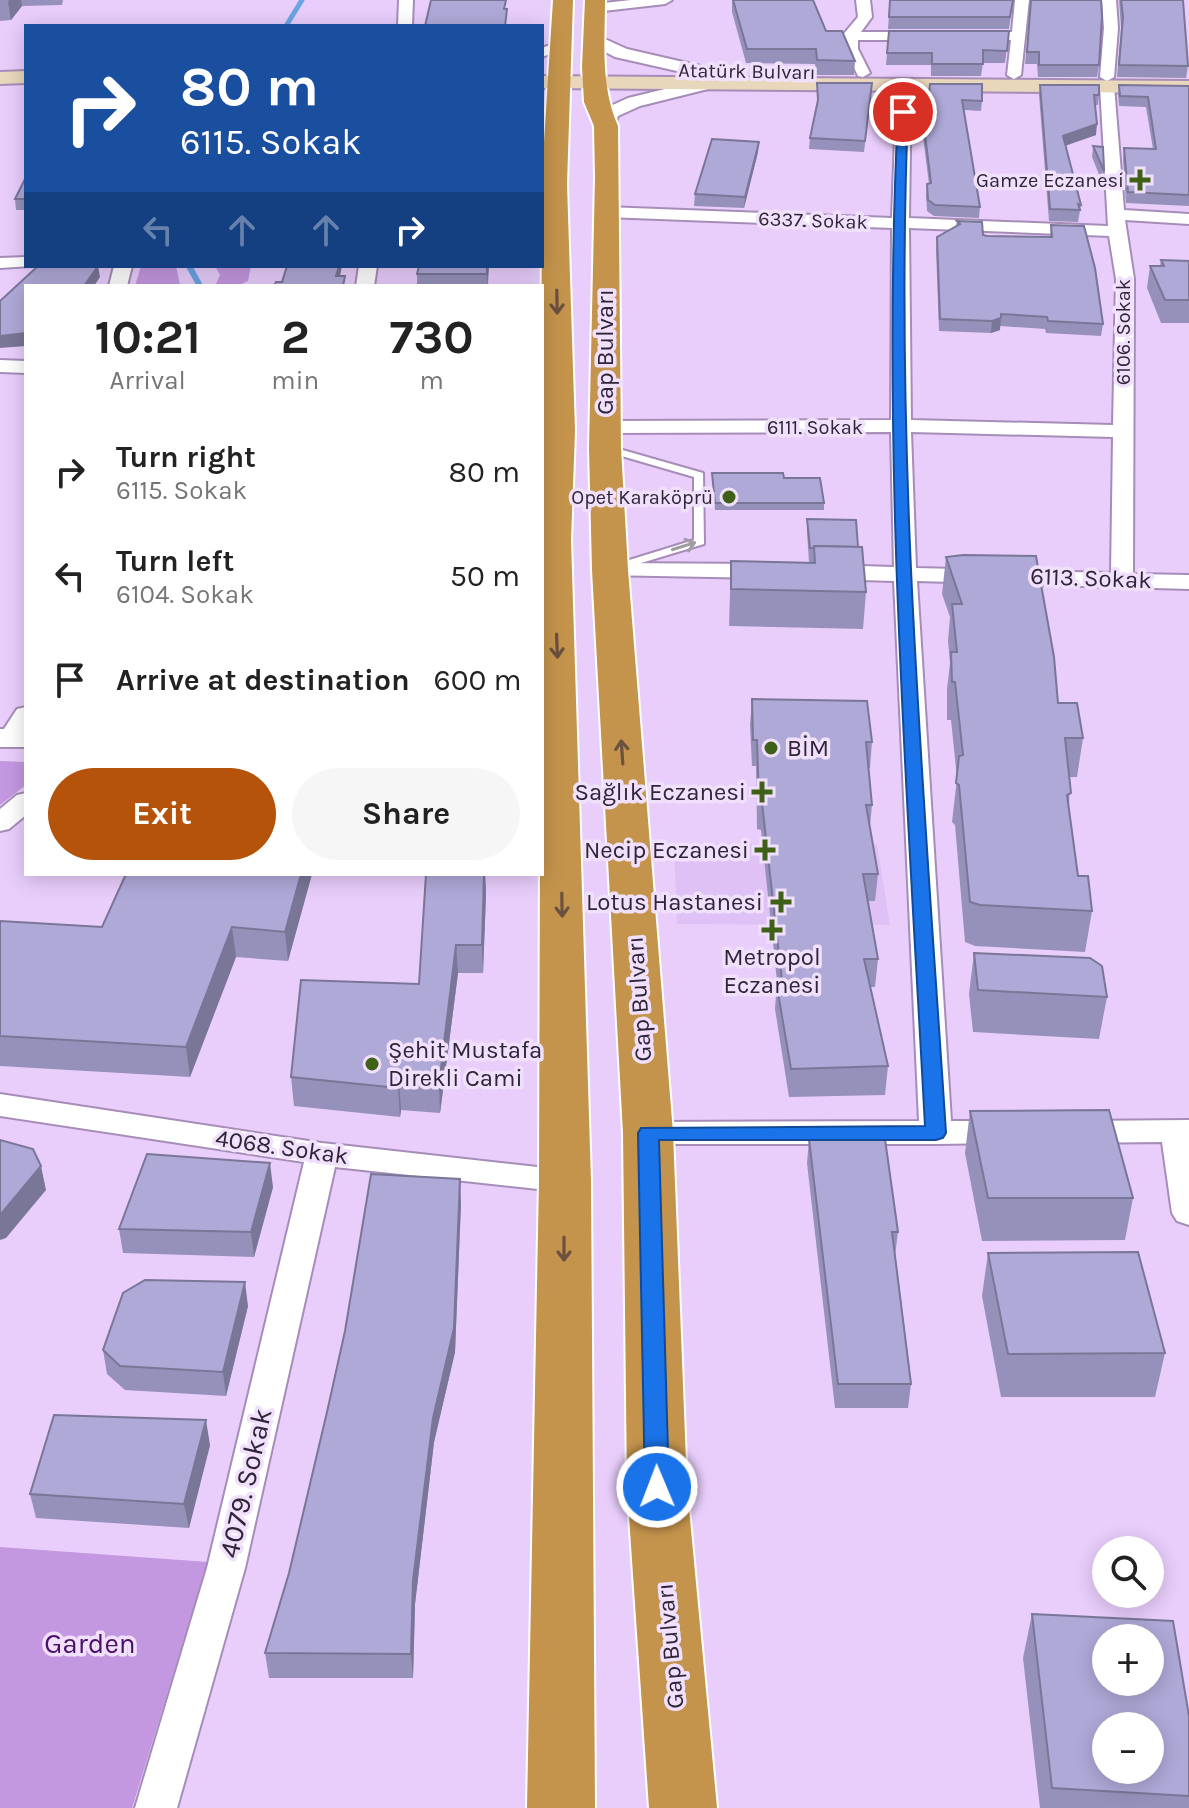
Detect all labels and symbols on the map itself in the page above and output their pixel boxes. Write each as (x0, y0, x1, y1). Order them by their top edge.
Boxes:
street label: Atatürk Bulvarı (678, 59, 816, 84)
pin (869, 78, 937, 146)
place label: Gamze Eczanesi (976, 169, 1124, 192)
marker: Gamze Eczanesi (1131, 171, 1149, 189)
street label: 6337. Sokak (758, 207, 868, 234)
street label: 6106. Sokak (1112, 279, 1135, 385)
one-way arrow (549, 288, 564, 315)
street label: Gap Bulvarı (591, 289, 619, 415)
street label: 6111. Sokak (767, 416, 863, 439)
place label: Opet Karaköprü (571, 486, 713, 509)
marker: Opet Karaköprü (720, 488, 738, 506)
one-way arrow (672, 538, 697, 553)
street label: 6113. Sokak (1030, 562, 1152, 594)
one-way arrow (549, 632, 565, 659)
place label: BİM (787, 734, 829, 762)
one-way arrow (614, 739, 629, 766)
marker: BİM (762, 739, 780, 757)
place label: Sağlık Eczanesi (575, 778, 746, 806)
marker: Sağlık Eczanesi (753, 783, 771, 801)
place label: Necip Eczanesi (584, 836, 749, 864)
marker: Necip Eczanesi (756, 841, 774, 859)
place label: Lotus Hastanesi (586, 888, 763, 916)
one-way arrow (554, 891, 570, 918)
marker: Lotus Hastanesi (770, 891, 792, 913)
marker: Metropol Eczanesi (763, 921, 781, 939)
street label: Gap Bulvarı (621, 935, 657, 1063)
place label: Metropol Eczanesi (723, 943, 821, 999)
place label: Şehit Mustafa Direkli Cami (388, 1036, 542, 1092)
marker: Şehit Mustafa Direkli Cami (363, 1055, 381, 1073)
street label: 4068. Sokak (214, 1124, 350, 1170)
one-way arrow (557, 1235, 572, 1262)
street label: 4079. Sokak (212, 1405, 279, 1561)
position arrow (615, 1445, 699, 1529)
street label: Gap Bulvarı (651, 1582, 689, 1710)
park label: Garden (44, 1627, 136, 1660)

